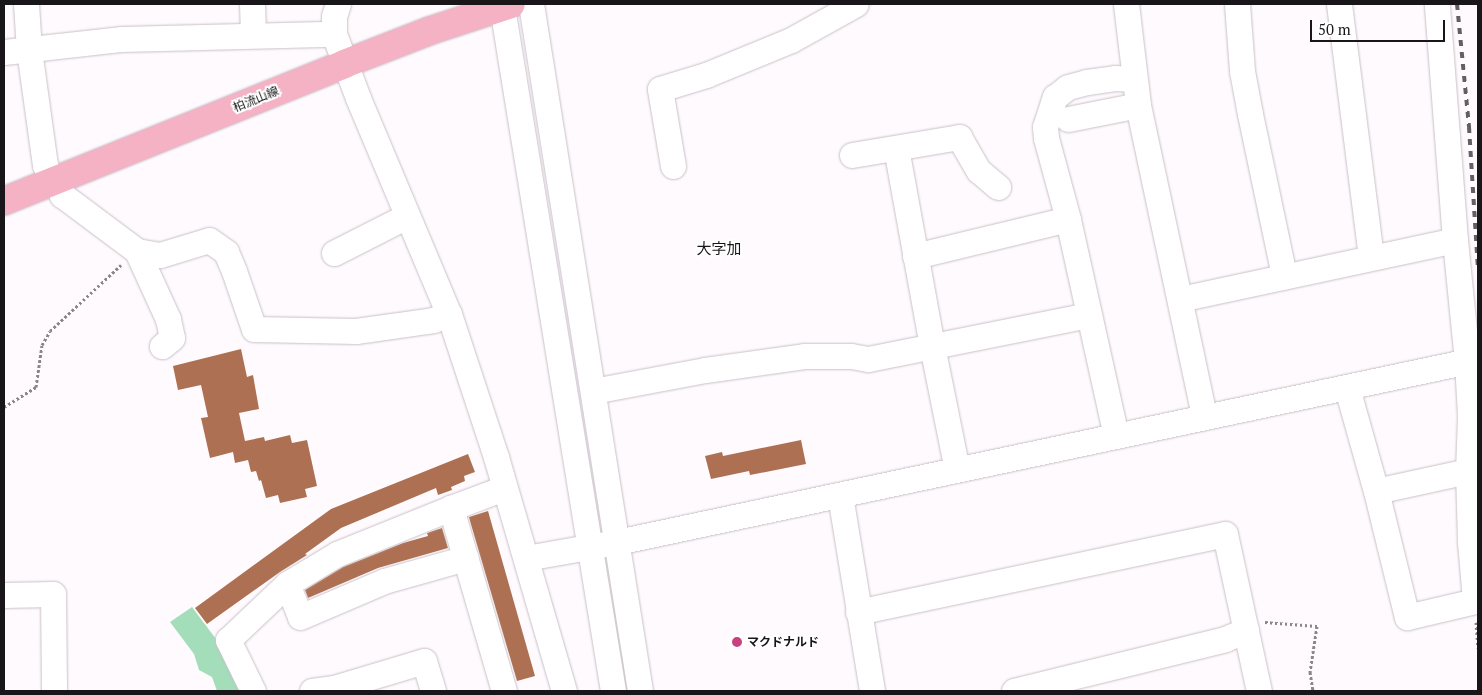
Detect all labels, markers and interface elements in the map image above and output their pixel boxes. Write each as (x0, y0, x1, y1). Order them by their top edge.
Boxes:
scale bar (1312, 10, 1447, 42)
text: 50 m (1318, 19, 1351, 39)
street label: 柏流山線 (231, 83, 281, 115)
district label: 大字加 (697, 240, 741, 258)
place label: マクドナルド (747, 635, 819, 649)
marker: マクドナルド (731, 636, 743, 648)

